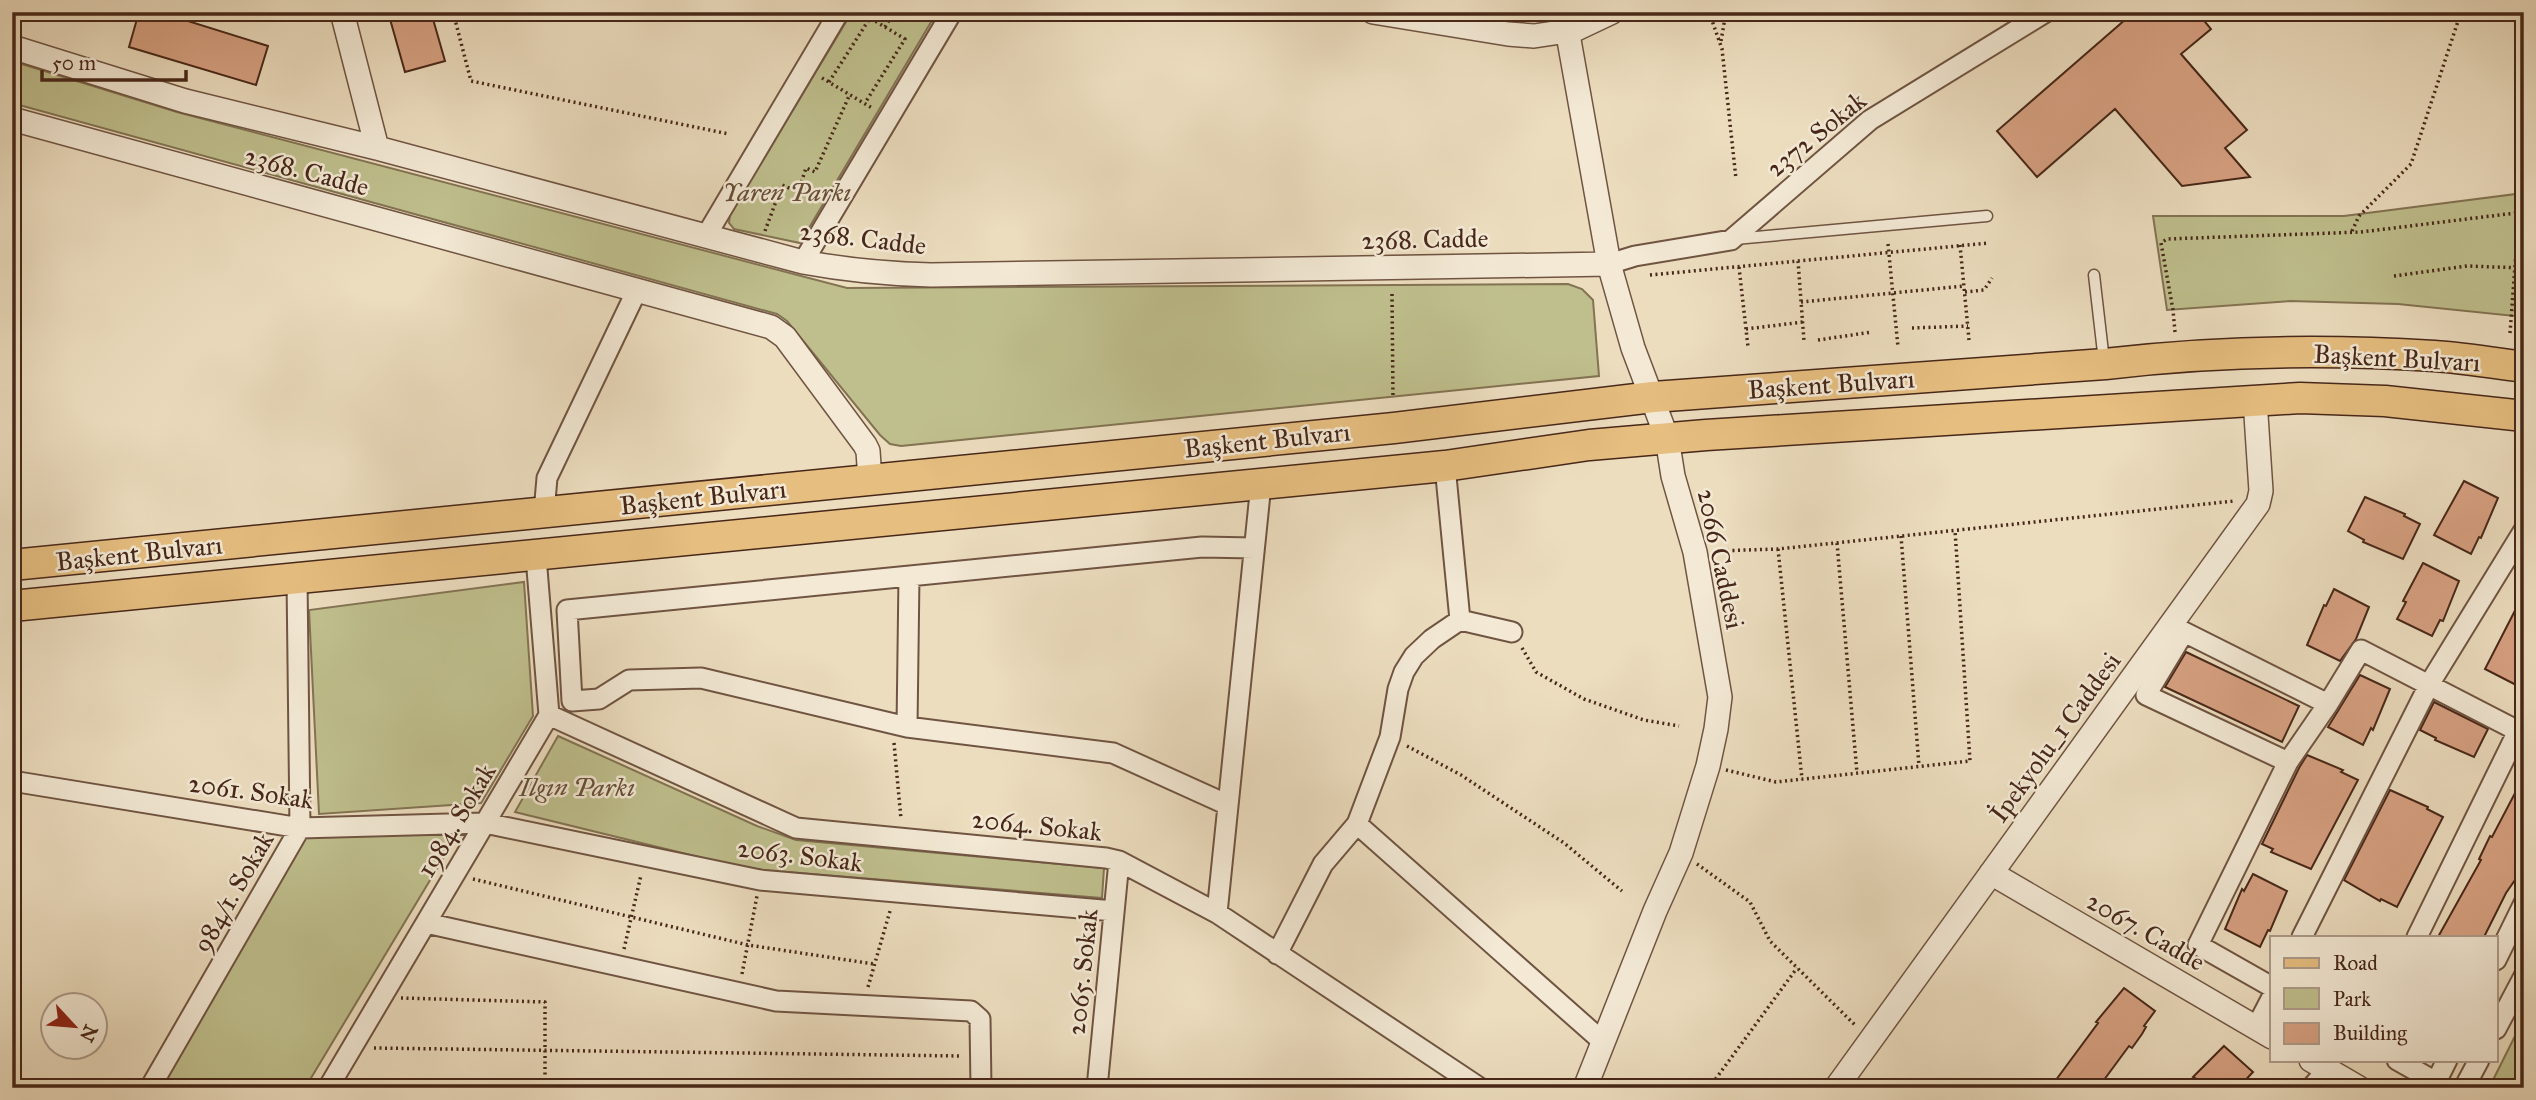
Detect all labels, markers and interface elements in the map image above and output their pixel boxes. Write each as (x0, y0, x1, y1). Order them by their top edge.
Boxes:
scale bar (42, 38, 186, 82)
text: 50 m (52, 50, 97, 76)
street label: 2372 Sokak (1760, 84, 1873, 184)
street label: 2368. Cadde (242, 139, 373, 203)
park label: Yaren Parkı (723, 176, 852, 208)
street label: 2368. Cadde (798, 214, 928, 262)
street label: 2368. Cadde (1361, 222, 1489, 256)
street label: Başkent Bulvarı (2313, 338, 2481, 378)
street label: Başkent Bulvarı (1747, 362, 1915, 406)
street label: Başkent Bulvarı (1182, 415, 1352, 465)
street label: Başkent Bulvarı (618, 472, 788, 522)
street label: 2066 Caddesi (1691, 486, 1751, 632)
street label: Başkent Bulvarı (54, 528, 224, 578)
street label: İpekyolu_1 Caddesi (1983, 646, 2127, 828)
street label: 1984. Sokak (410, 756, 503, 883)
street label: 2061. Sokak (187, 766, 316, 816)
park label: Ilgın Parkı (518, 771, 635, 803)
street label: 2064. Sokak (970, 802, 1105, 848)
street label: 984/1. Sokak (186, 825, 281, 958)
street label: 2063. Sokak (736, 831, 865, 879)
street label: 2067. Cadde (2081, 884, 2211, 978)
street label: 2065. Sokak (1059, 906, 1105, 1037)
legend (2270, 936, 2498, 1062)
text: Road (2333, 950, 2378, 976)
text: Park (2333, 986, 2371, 1012)
north arrow (38, 992, 108, 1062)
text: Building (2333, 1020, 2407, 1046)
text: N (75, 1021, 103, 1046)

